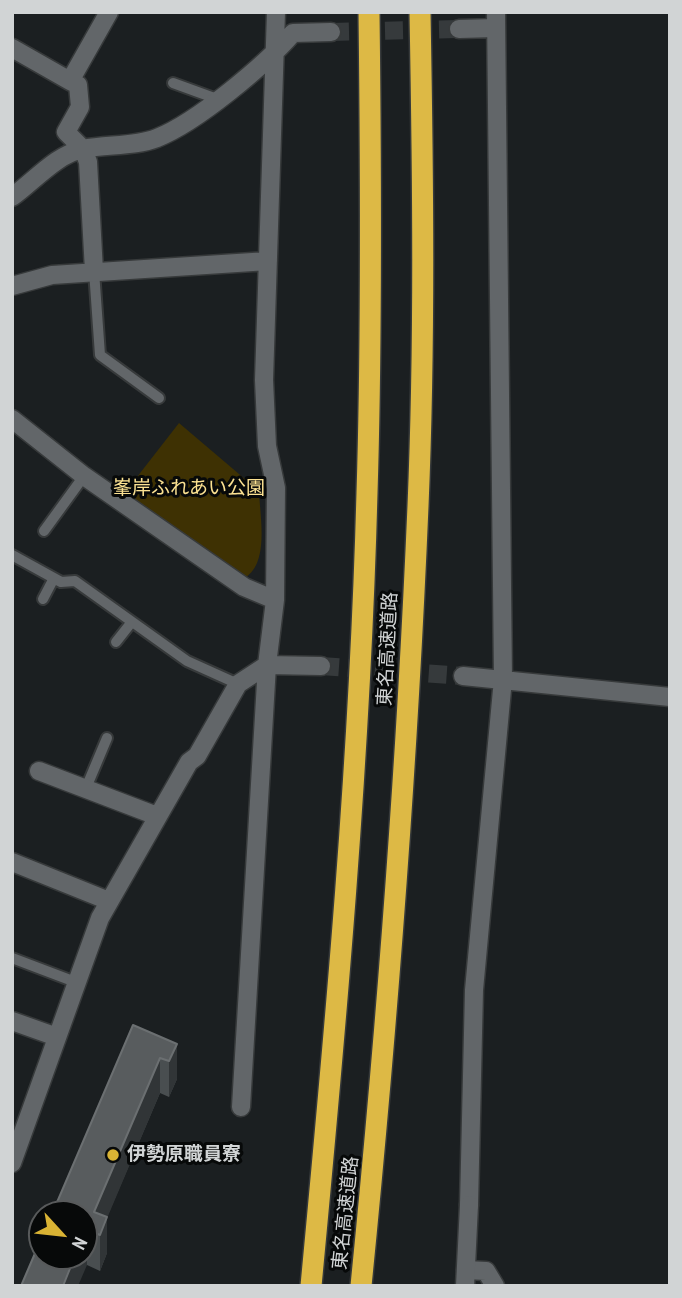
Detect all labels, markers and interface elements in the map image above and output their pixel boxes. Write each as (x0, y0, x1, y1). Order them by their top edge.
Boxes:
park label: 峯岸ふれあい公園 (113, 478, 265, 500)
street label: 東名高速道路 (374, 591, 402, 707)
place label: 伊勢原職員寮 (127, 1144, 241, 1166)
marker: 伊勢原職員寮 (105, 1147, 121, 1163)
street label: 東名高速道路 (329, 1155, 363, 1271)
north arrow (28, 1200, 98, 1270)
text: N (67, 1234, 93, 1254)

